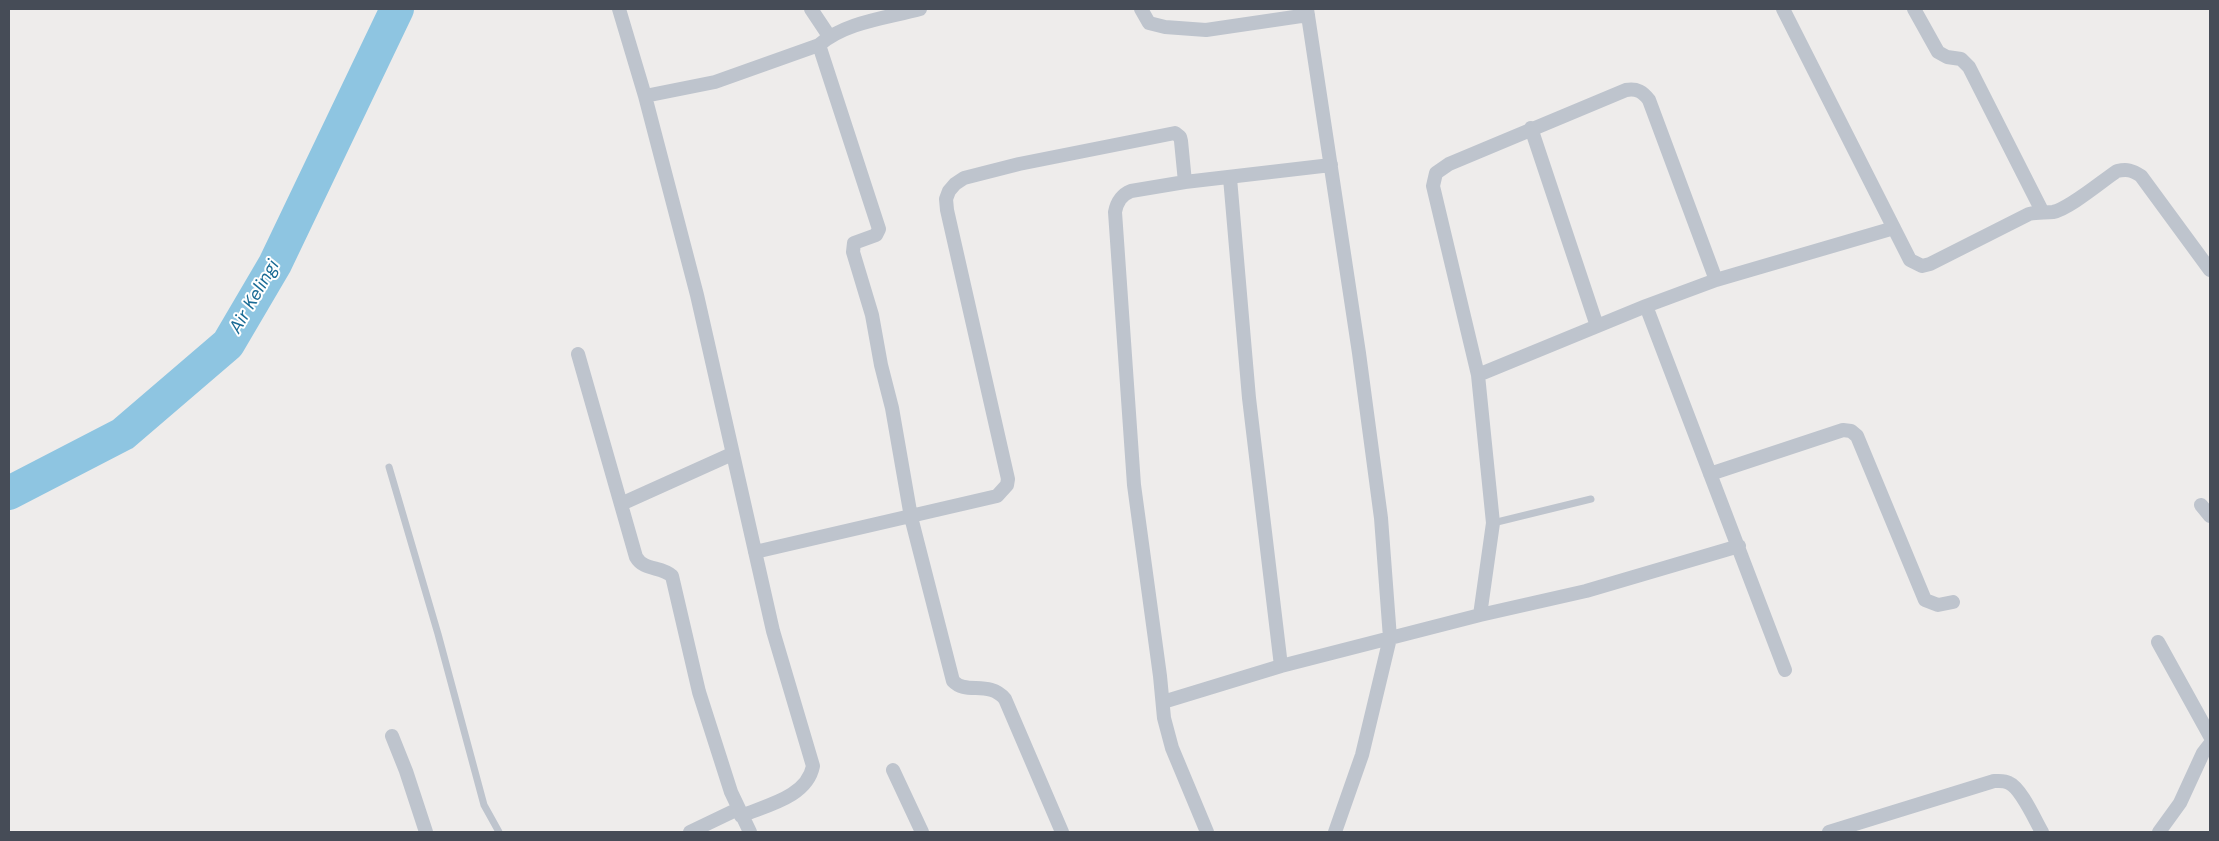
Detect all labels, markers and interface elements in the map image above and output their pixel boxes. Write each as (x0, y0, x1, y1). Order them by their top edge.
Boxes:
water label: Air Kelingi (225, 256, 285, 338)

